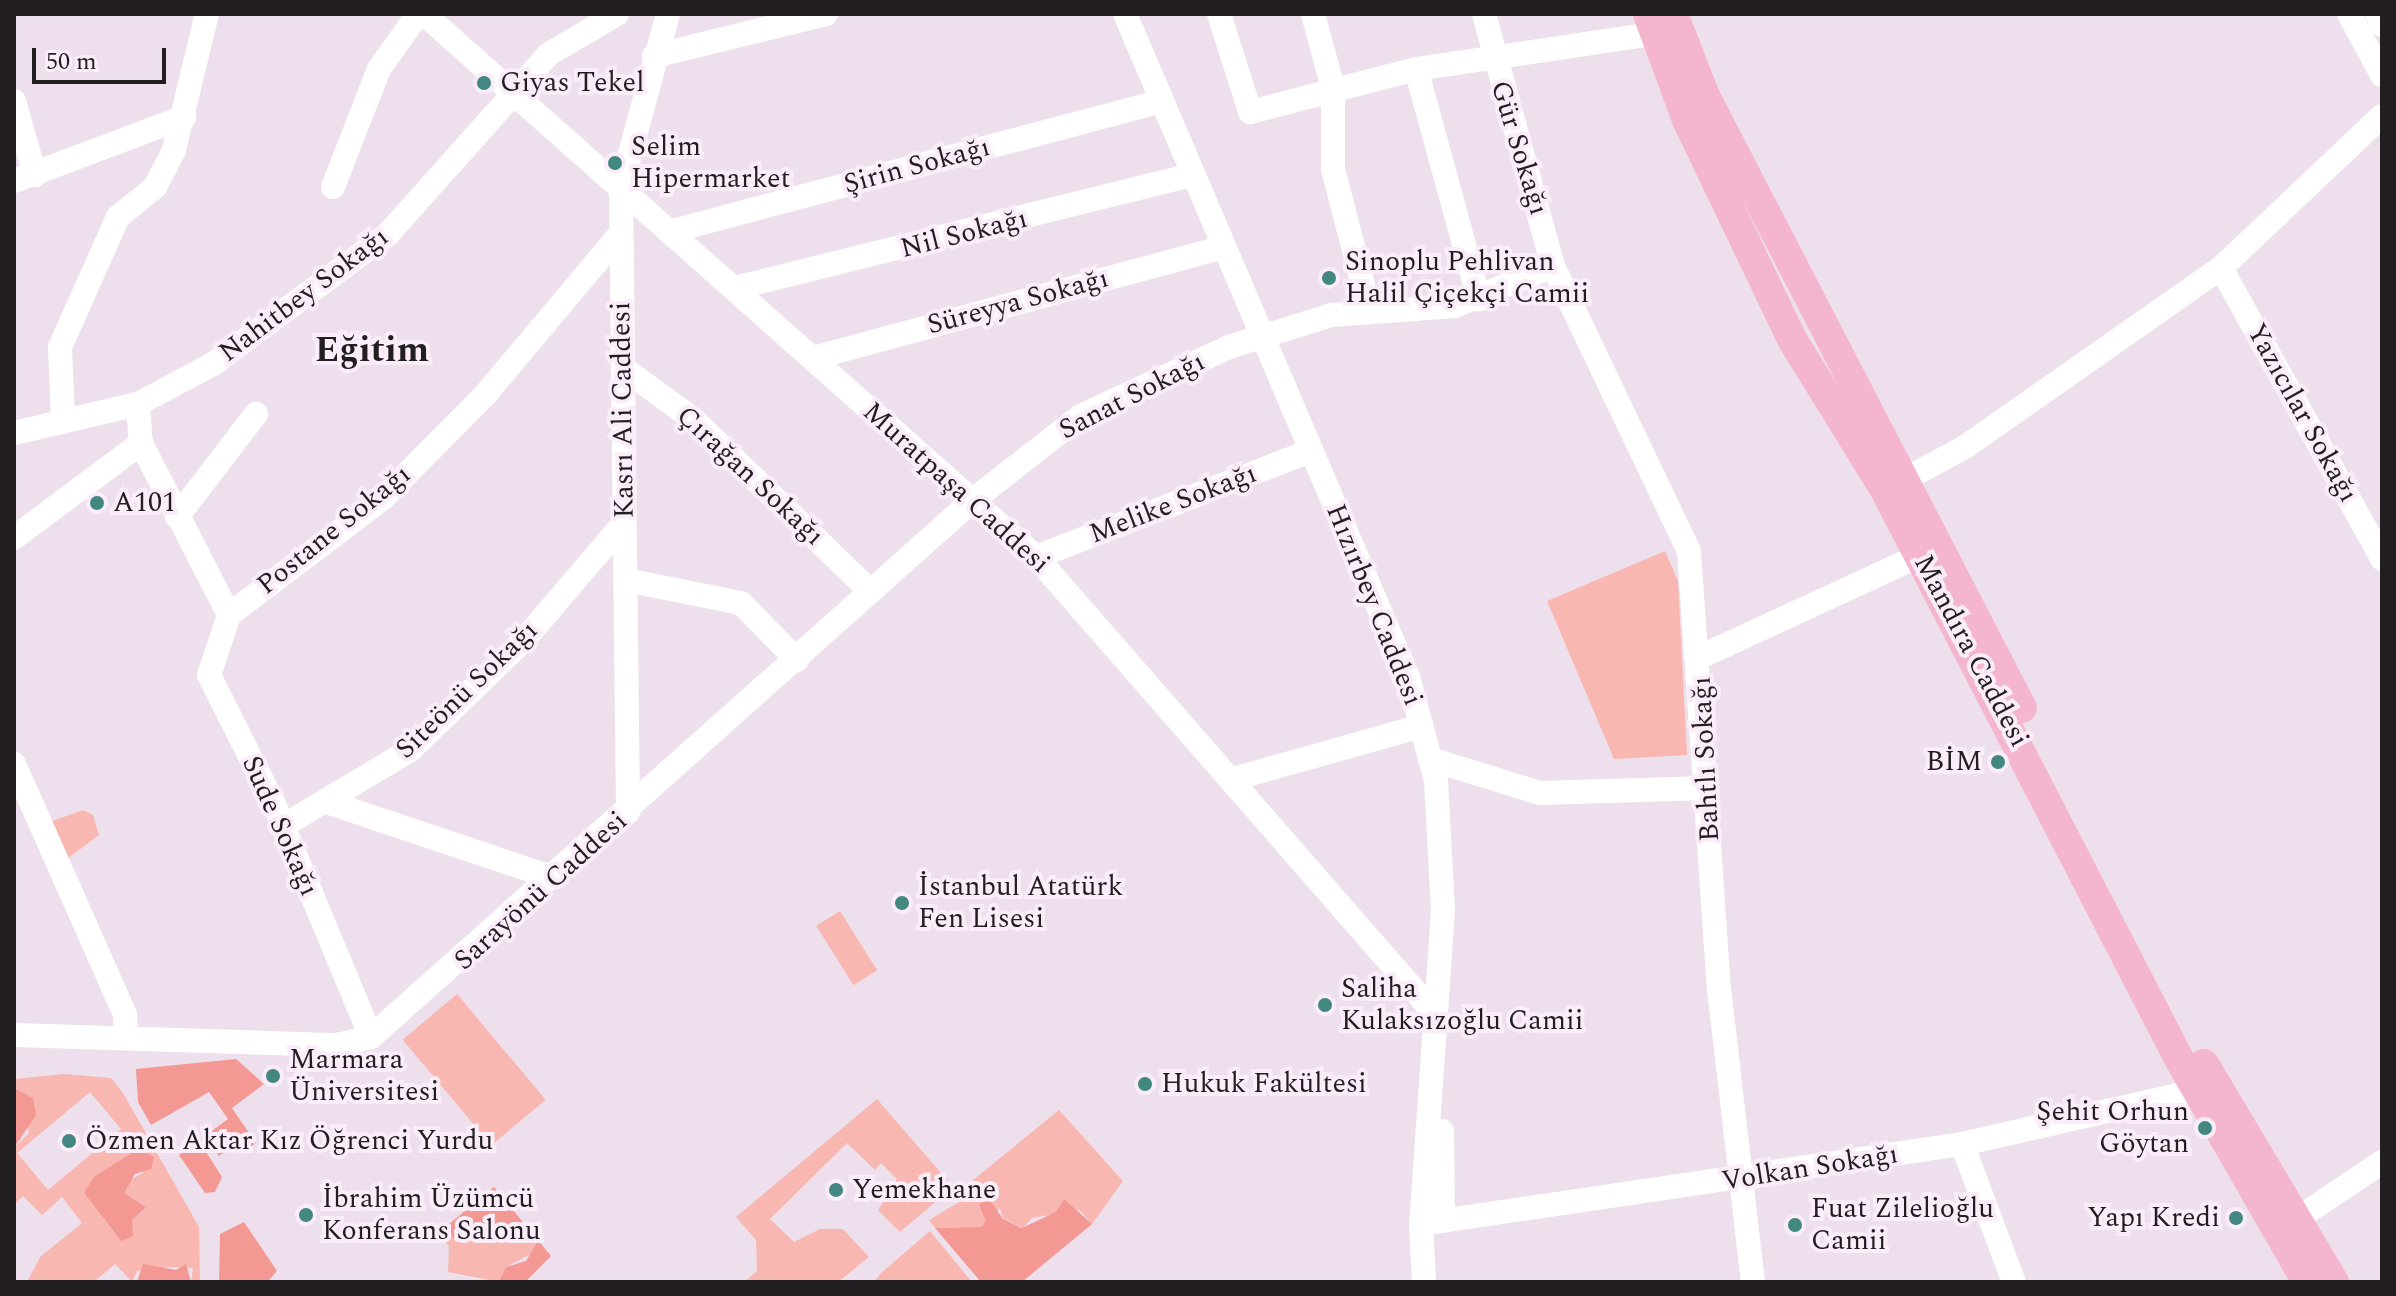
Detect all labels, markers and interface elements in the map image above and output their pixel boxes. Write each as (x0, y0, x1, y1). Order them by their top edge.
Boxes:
scale bar (36, 32, 170, 82)
text: 50 m (46, 44, 97, 80)
place label: Giyas Tekel (500, 66, 644, 100)
marker: Giyas Tekel (475, 74, 493, 92)
street label: Gür Sokağı (1483, 77, 1555, 219)
place label: Selim Hipermarket (631, 130, 790, 196)
street label: Şirin Sokağı (840, 130, 994, 202)
marker: Selim Hipermarket (606, 154, 624, 172)
street label: Nil Sokağı (897, 202, 1031, 266)
street label: Nahitbey Sokağı (213, 220, 395, 370)
place label: Sinoplu Pehlivan Halil Çiçekçi Camii (1345, 245, 1589, 311)
street label: Süreyya Sokağı (924, 262, 1112, 342)
marker: Sinoplu Pehlivan Halil Çiçekçi Camii (1320, 269, 1338, 287)
street label: Kasrı Ali Caddesi (604, 301, 642, 519)
street label: Yazıcılar Sokağı (2239, 318, 2365, 508)
district label: Eğitim (315, 329, 429, 373)
street label: Sanat Sokağı (1053, 345, 1211, 447)
street label: Muratpaşa Caddesi (856, 395, 1056, 581)
street label: Çırağan Sokağı (669, 399, 831, 553)
street label: Melike Sokağı (1085, 457, 1261, 551)
street label: Postane Sokağı (250, 458, 418, 602)
place label: A101 (113, 486, 176, 520)
marker: A101 (88, 494, 106, 512)
street label: Hızırbey Caddesi (1318, 499, 1430, 711)
street label: Mandıra Caddesi (1906, 549, 2036, 753)
street label: Siteönü Sokağı (389, 614, 545, 766)
street label: Bahtlı Sokağı (1685, 675, 1727, 843)
place label: BİM (1926, 745, 1982, 779)
street label: Sude Sokağı (234, 751, 326, 901)
marker: BİM (1989, 753, 2007, 771)
street label: Sarayönü Caddesi (448, 804, 634, 978)
place label: İstanbul Atatürk Fen Lisesi (918, 870, 1123, 936)
marker: İstanbul Atatürk Fen Lisesi (893, 894, 911, 912)
place label: Saliha Kulaksızoğlu Camii (1341, 972, 1583, 1038)
marker: Saliha Kulaksızoğlu Camii (1316, 996, 1334, 1014)
place label: Marmara Üniversitesi (289, 1043, 439, 1109)
marker: Marmara Üniversitesi (264, 1067, 282, 1085)
place label: Hukuk Fakültesi (1161, 1067, 1367, 1101)
marker: Hukuk Fakültesi (1136, 1075, 1154, 1093)
place label: Şehit Orhun Göytan (2036, 1095, 2189, 1161)
marker: Şehit Orhun Göytan (2196, 1119, 2214, 1137)
place label: Özmen Aktar Kız Öğrenci Yurdu (85, 1124, 493, 1158)
marker: Özmen Aktar Kız Öğrenci Yurdu (60, 1132, 78, 1150)
street label: Volkan Sokağı (1719, 1137, 1901, 1199)
place label: Yemekhane (852, 1173, 996, 1207)
marker: Yemekhane (827, 1181, 845, 1199)
place label: İbrahim Üzümcü Konferans Salonu (322, 1182, 541, 1248)
place label: Fuat Zilelioğlu Camii (1811, 1192, 1994, 1258)
place label: Yapı Kredi (2087, 1201, 2220, 1235)
marker: İbrahim Üzümcü Konferans Salonu (297, 1206, 315, 1224)
marker: Yapı Kredi (2227, 1209, 2245, 1227)
marker: Fuat Zilelioğlu Camii (1786, 1216, 1804, 1234)

